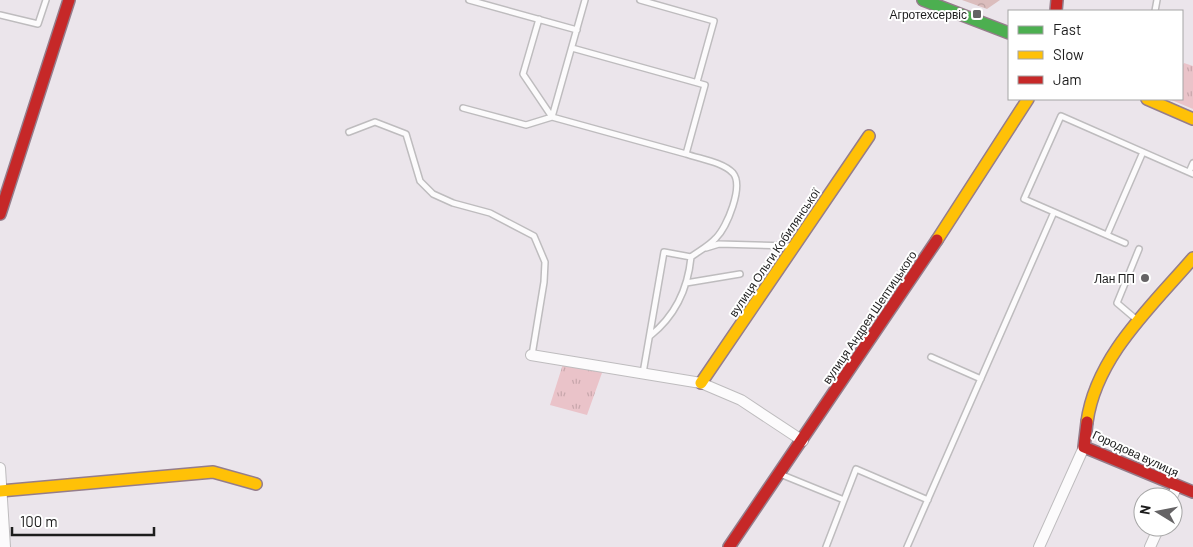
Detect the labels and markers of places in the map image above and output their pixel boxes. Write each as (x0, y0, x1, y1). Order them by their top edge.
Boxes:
place label: Агротехсервіс (890, 7, 967, 22)
marker: Агротехсервіс (971, 8, 983, 20)
place label: Лан ПП (1094, 271, 1135, 285)
marker: Лан ПП (1139, 272, 1151, 284)

